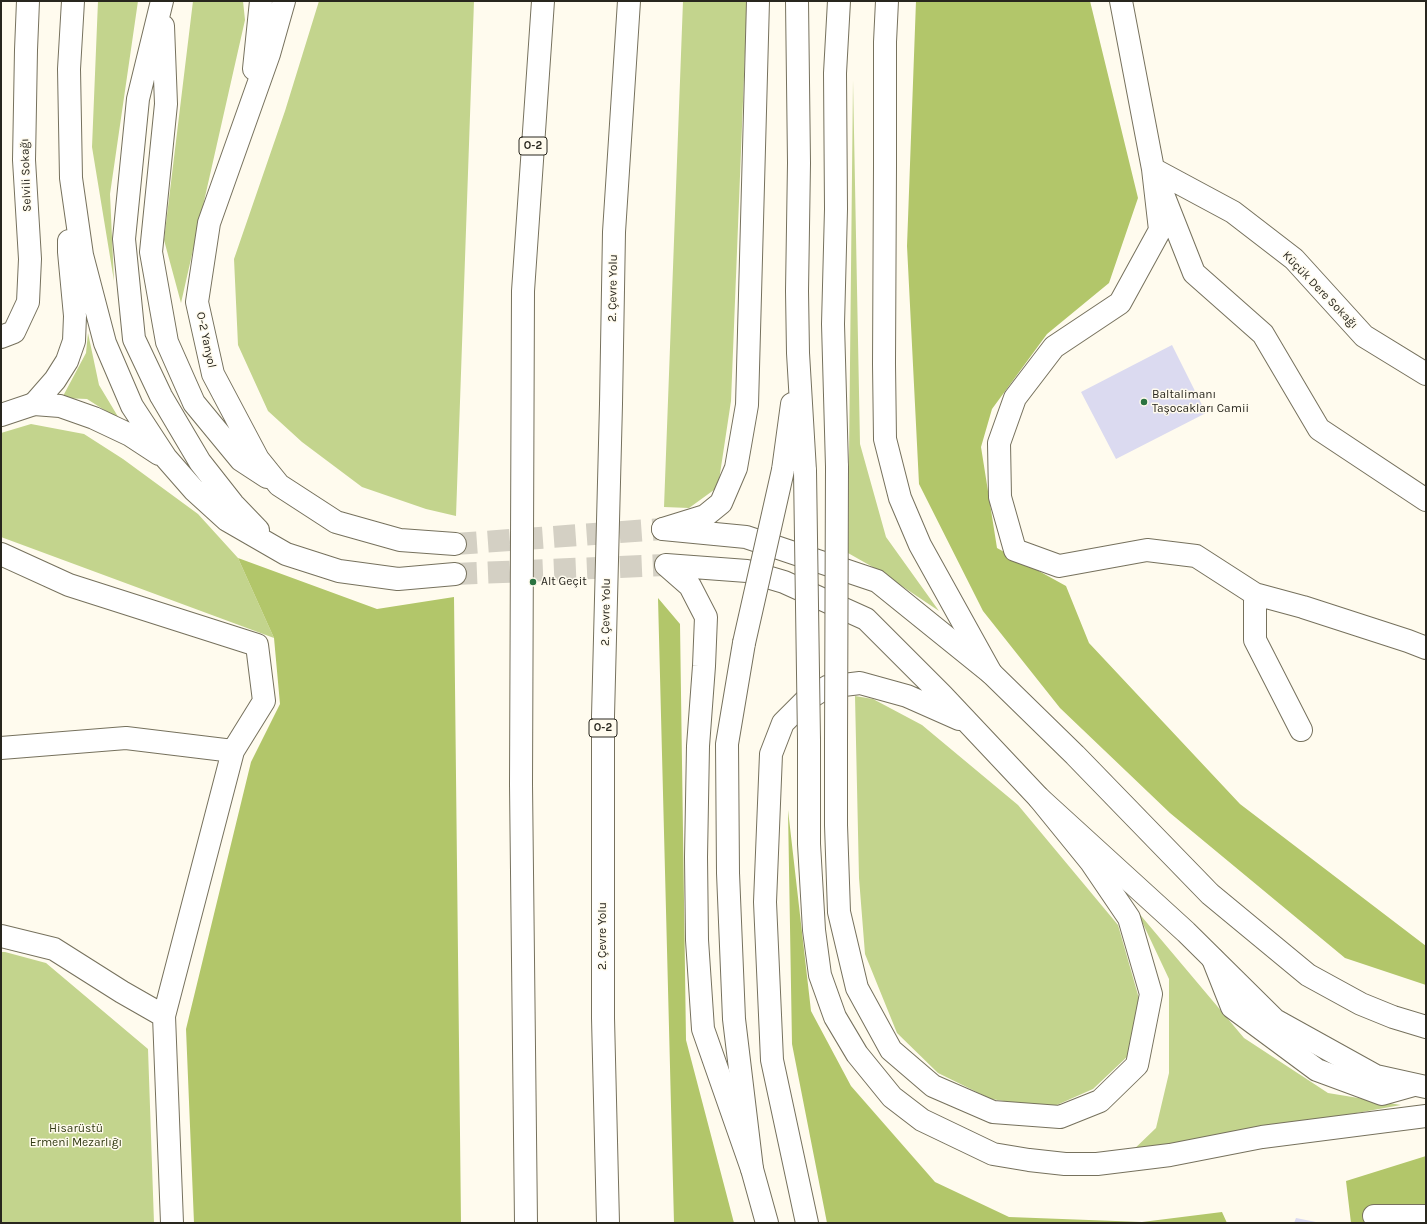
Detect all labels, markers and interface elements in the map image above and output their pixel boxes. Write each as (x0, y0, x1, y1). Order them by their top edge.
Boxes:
road number: O-2 (519, 137, 547, 155)
street label: Selvili Sokağı (18, 138, 34, 212)
street label: Küçük Dere Sokağı (1279, 248, 1361, 332)
street label: 2. Çevre Yolu (605, 254, 621, 322)
street label: O-2 Yanyol (193, 311, 219, 369)
place label: Baltalimanı Taşocakları Camii (1152, 388, 1249, 416)
marker: Baltalimanı Taşocakları Camii (1139, 397, 1149, 407)
place label: Alt Geçit (541, 575, 587, 589)
marker: Alt Geçit (528, 577, 538, 587)
street label: 2. Çevre Yolu (598, 578, 614, 646)
road number: O-2 (589, 719, 617, 737)
street label: 2. Çevre Yolu (596, 902, 610, 970)
park label: Hisarüstü Ermeni Mezarlığı (30, 1122, 122, 1150)

